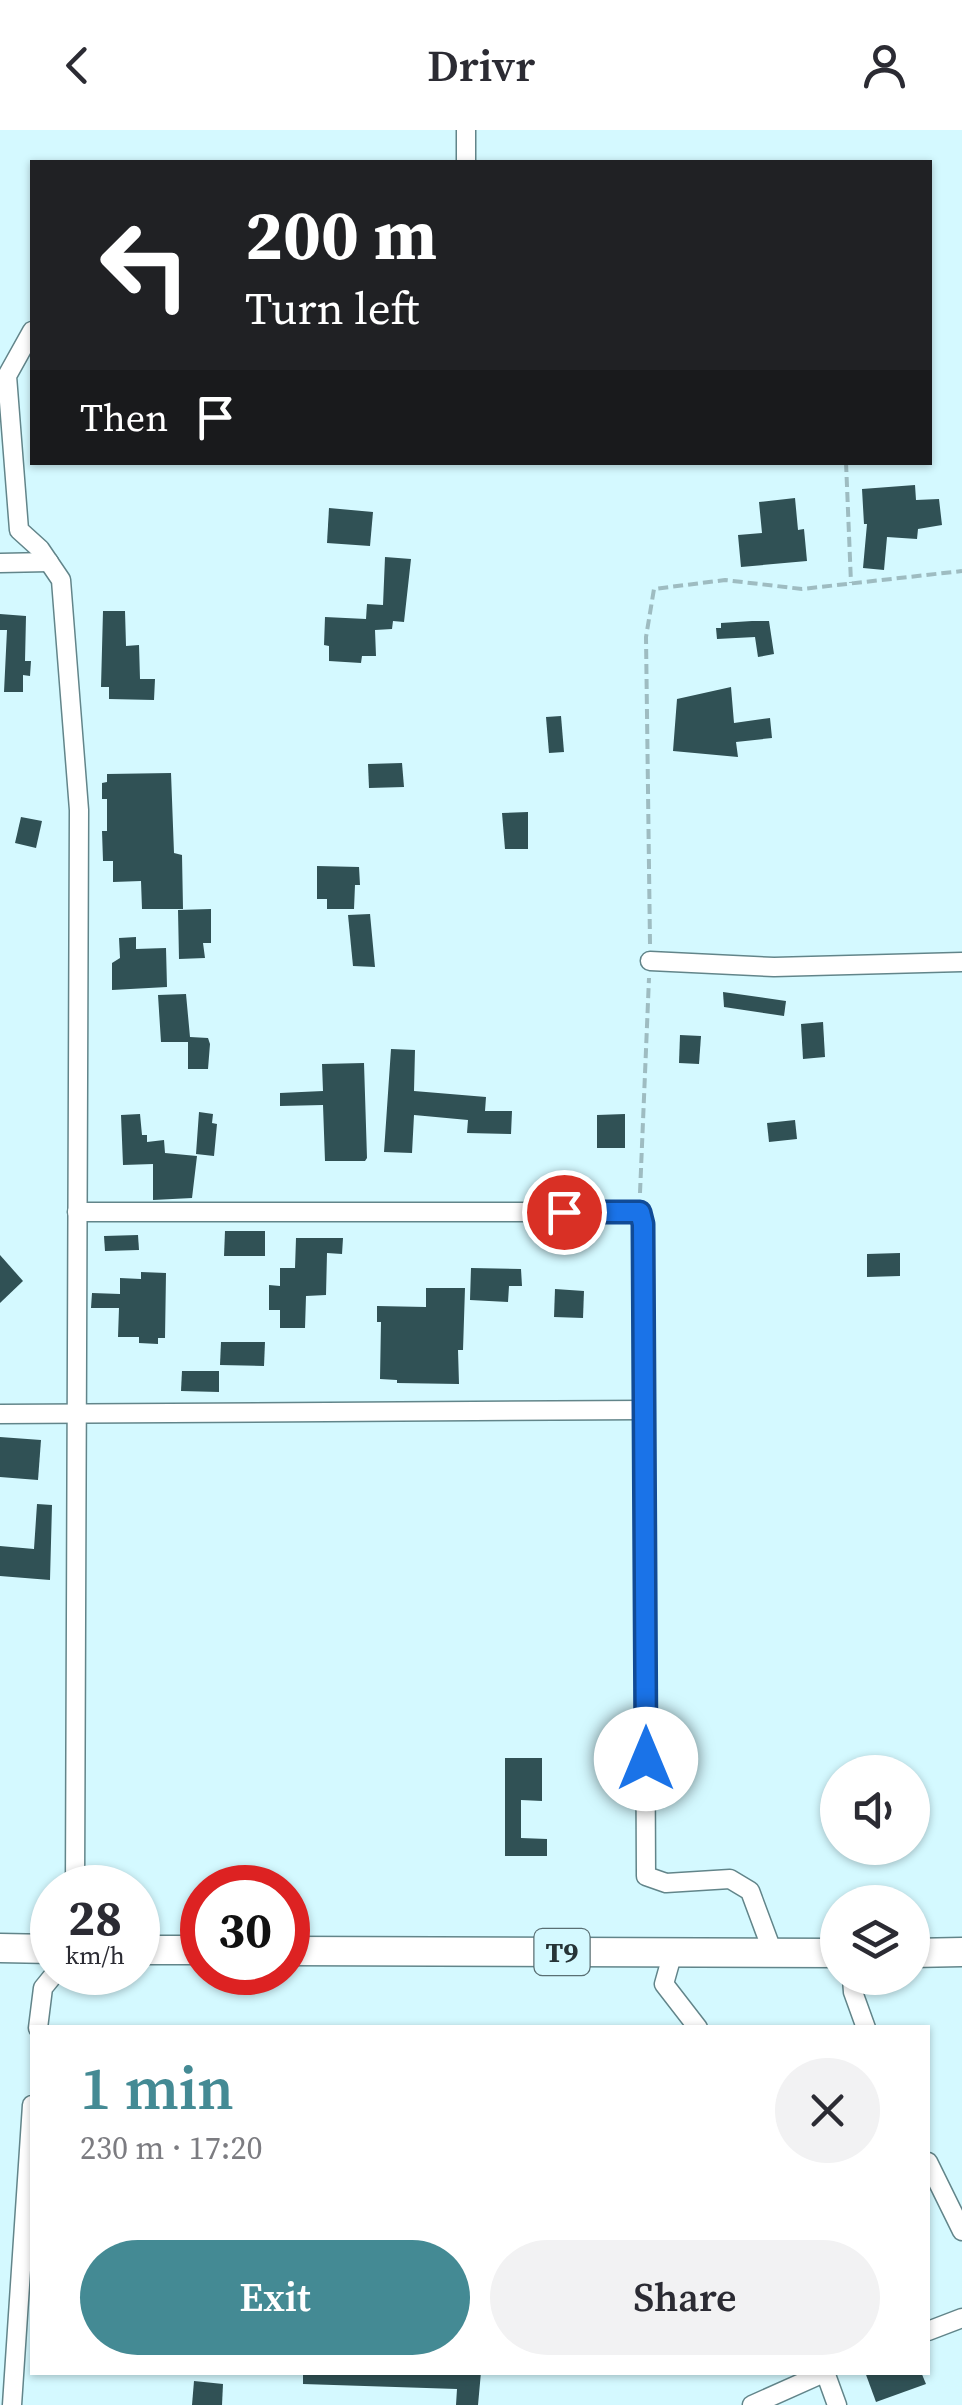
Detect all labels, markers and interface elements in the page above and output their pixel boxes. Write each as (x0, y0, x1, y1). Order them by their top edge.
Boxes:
text: Drivr (427, 34, 535, 96)
icon: back (50, 38, 105, 93)
icon: person (857, 38, 912, 93)
text: 200 m (245, 186, 437, 282)
icon: left (80, 200, 210, 330)
text: Turn left (245, 277, 419, 339)
icon: arrive (188, 390, 243, 445)
text: Then (80, 392, 168, 444)
pin (522, 1170, 607, 1255)
icon: arrive (537, 1185, 592, 1240)
position arrow (594, 1707, 698, 1811)
map controls (820, 1755, 930, 1995)
button: sound (820, 1755, 930, 1865)
speed limit sign: 30 (180, 1865, 310, 1995)
text: 28 (68, 1883, 122, 1952)
button: layers (820, 1885, 930, 1995)
road number: T9 (534, 1929, 590, 1975)
text: km/h (65, 1938, 125, 1972)
text: 1 min (80, 2047, 234, 2129)
button: close (775, 2058, 880, 2163)
text: 230 m · 17:20 (80, 2126, 262, 2170)
button: Exit (80, 2240, 470, 2355)
button: Share (490, 2240, 880, 2355)

